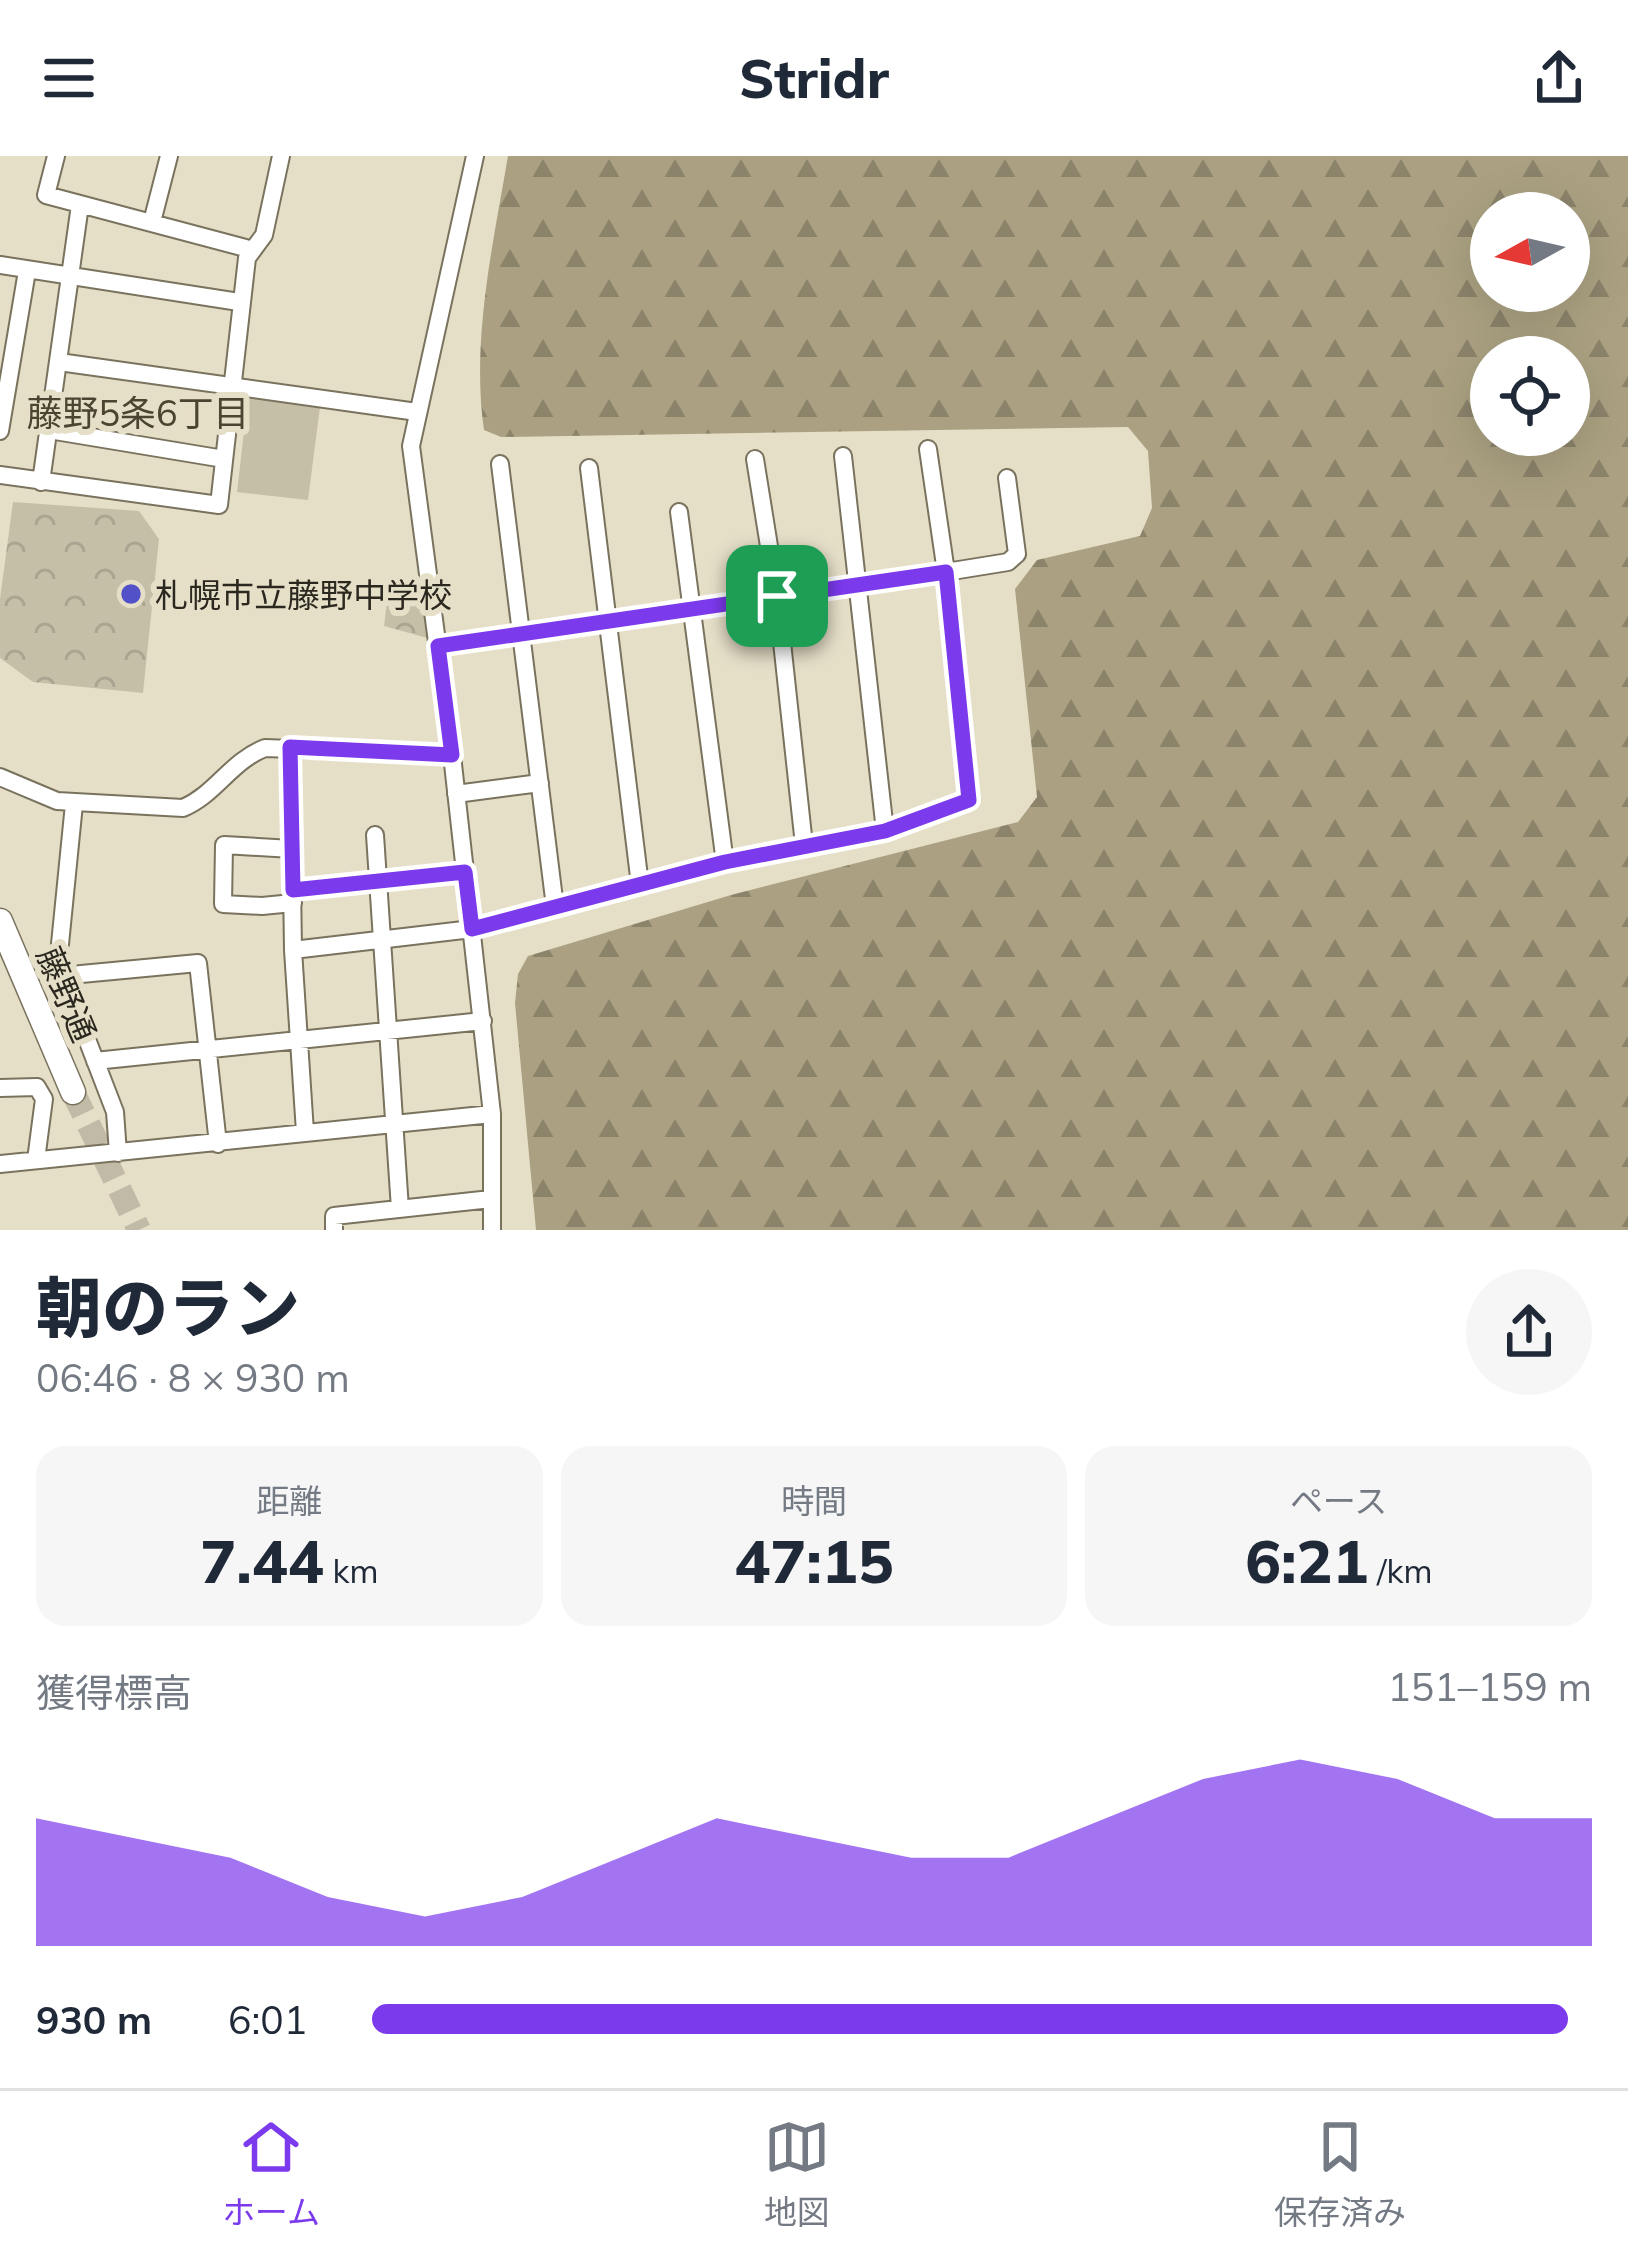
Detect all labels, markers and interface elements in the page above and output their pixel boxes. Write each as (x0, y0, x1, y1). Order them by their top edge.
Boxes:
text: Stridr (739, 44, 889, 112)
icon: menu (36, 45, 102, 111)
icon: share (1526, 45, 1592, 111)
north arrow (1470, 192, 1590, 312)
map controls (1470, 192, 1590, 456)
button: locate (1470, 336, 1590, 456)
district label: 藤野5条6丁目 (26, 390, 250, 435)
pin (726, 545, 828, 647)
icon: arrive (744, 563, 810, 629)
place label: 札幌市立藤野中学校 (155, 574, 452, 615)
marker: 札幌市立藤野中学校 (118, 581, 144, 607)
street label: 藤野通 (29, 940, 105, 1048)
text: 朝のラン (36, 1266, 300, 1349)
button: share (1466, 1269, 1592, 1395)
text: 06:46 · 8 × 930 m (36, 1353, 350, 1402)
text: 距離 (256, 1480, 322, 1521)
text: 時間 (781, 1480, 847, 1521)
text: ペース (1290, 1480, 1387, 1521)
text: 7.44 (200, 1523, 324, 1598)
text: 47:15 (734, 1523, 894, 1598)
text: 6:21 (1245, 1523, 1369, 1598)
text: km (324, 1550, 378, 1591)
text: /km (1369, 1550, 1432, 1591)
text: 151–159 m (1387, 1662, 1592, 1711)
text: 獲得標高 (36, 1668, 192, 1717)
text: 930 m (36, 1995, 152, 2044)
text: 6:01 (228, 1995, 307, 2044)
tab: ホーム (222, 2114, 320, 2234)
tab: 地図 (764, 2114, 830, 2234)
tab: 保存済み (1274, 2114, 1406, 2234)

